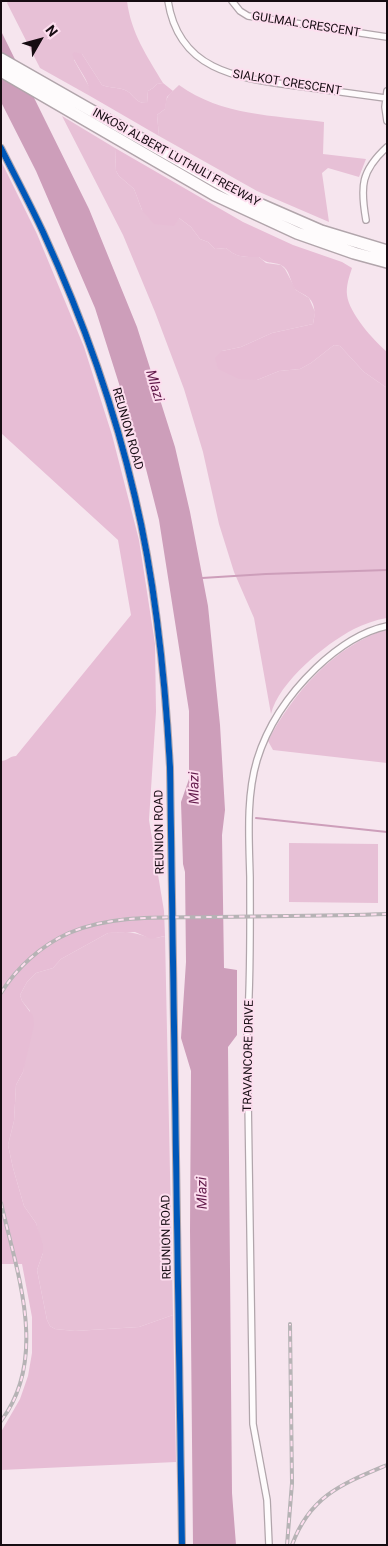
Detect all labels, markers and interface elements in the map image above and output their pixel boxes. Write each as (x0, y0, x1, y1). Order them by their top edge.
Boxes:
street label: GULMAL CRESCENT (251, 9, 361, 41)
north arrow (15, 15, 65, 65)
text: N (42, 22, 61, 40)
street label: SIALKOT CRESCENT (232, 67, 342, 99)
street label: INKOSI ALBERT LUTHULI FREEWAY (90, 106, 262, 210)
water label: Mlazi (141, 368, 167, 404)
street label: REUNION ROAD (108, 386, 146, 472)
water label: Mlazi (186, 772, 204, 804)
street label: REUNION ROAD (152, 789, 168, 875)
street label: TRAVANCORE DRIVE (241, 1000, 257, 1112)
water label: Mlazi (194, 1177, 212, 1209)
street label: REUNION ROAD (159, 1194, 175, 1280)

